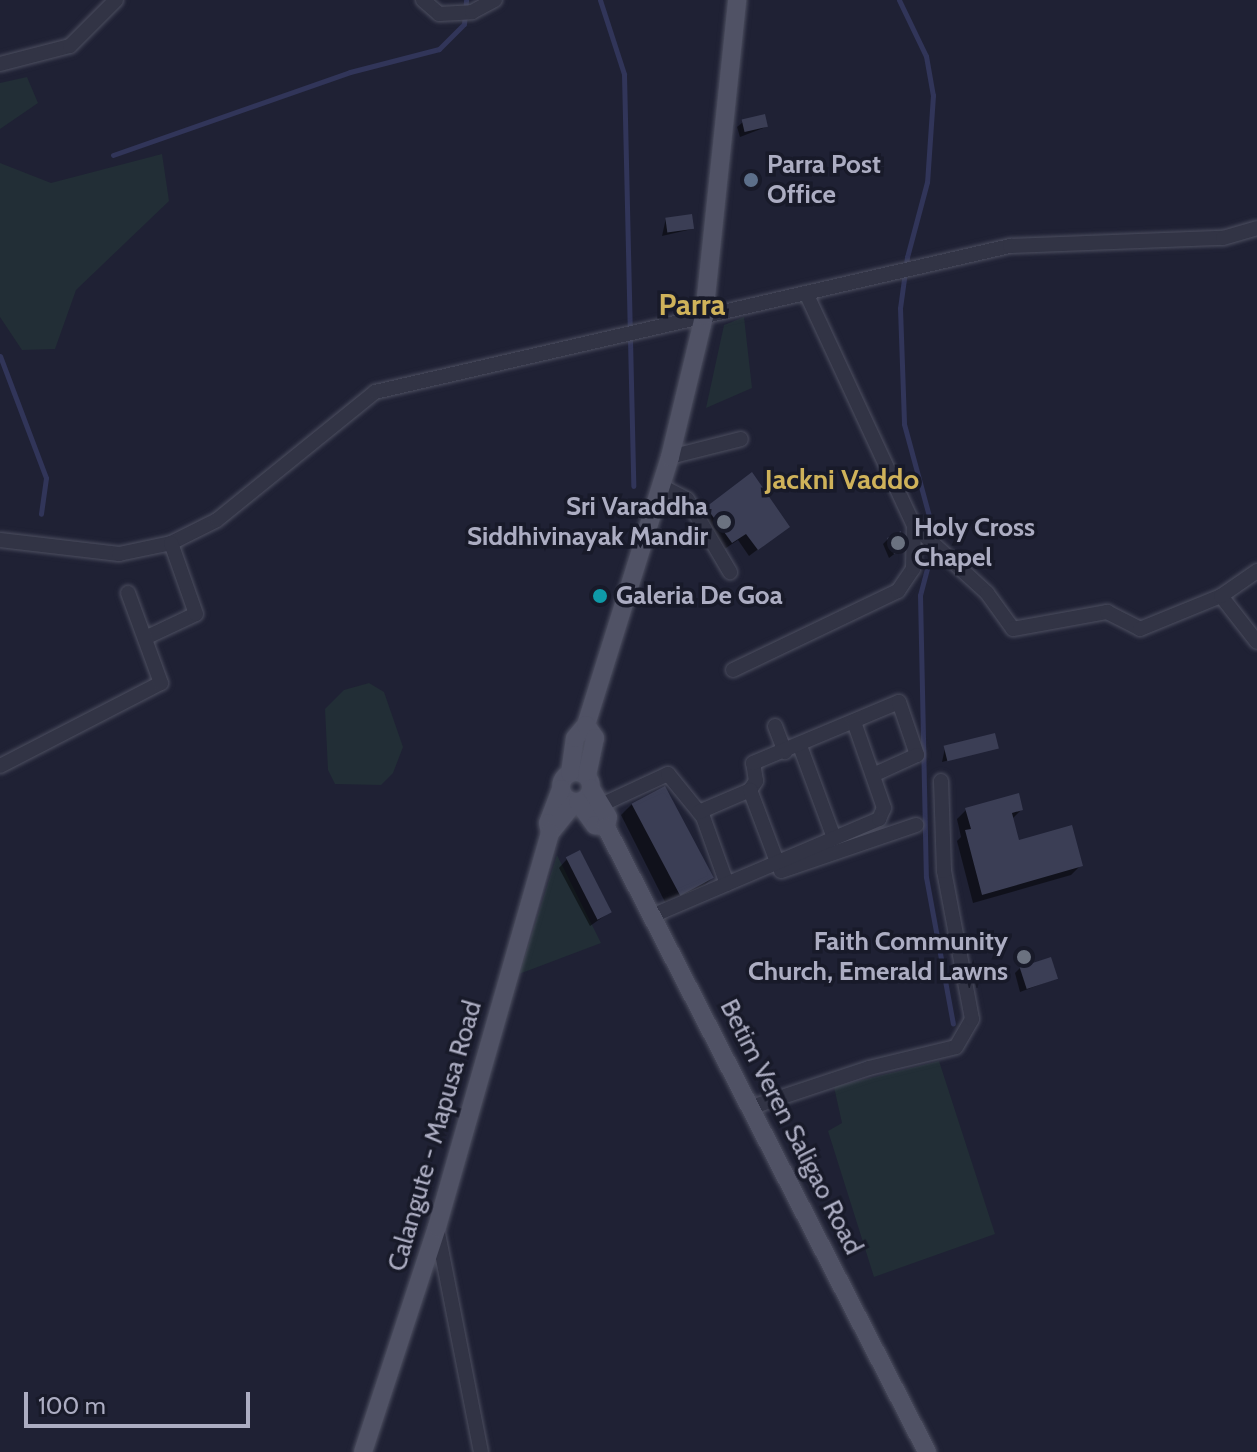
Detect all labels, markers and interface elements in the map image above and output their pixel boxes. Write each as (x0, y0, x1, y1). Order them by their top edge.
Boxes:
place label: Parra Post Office (767, 149, 881, 210)
marker: Parra Post Office (742, 171, 760, 189)
district label: Parra (659, 287, 725, 323)
district label: Jackni Vaddo (765, 462, 919, 496)
place label: Sri Varaddha Siddhivinayak Mandir (467, 491, 708, 552)
place label: Holy Cross Chapel (914, 512, 1035, 574)
marker: Sri Varaddha Siddhivinayak Mandir (715, 513, 733, 531)
marker: Holy Cross Chapel (889, 534, 907, 552)
place label: Galeria De Goa (616, 580, 783, 612)
marker: Galeria De Goa (591, 587, 609, 605)
place label: Faith Community Church, Emerald Lawns (748, 926, 1008, 988)
marker: Faith Community Church, Emerald Lawns (1015, 948, 1033, 966)
street label: Betim Veren Saligao Road (713, 994, 869, 1260)
street label: Calangute - Mapusa Road (381, 997, 489, 1275)
scale bar (28, 1376, 254, 1426)
text: 100 m (38, 1391, 106, 1420)

